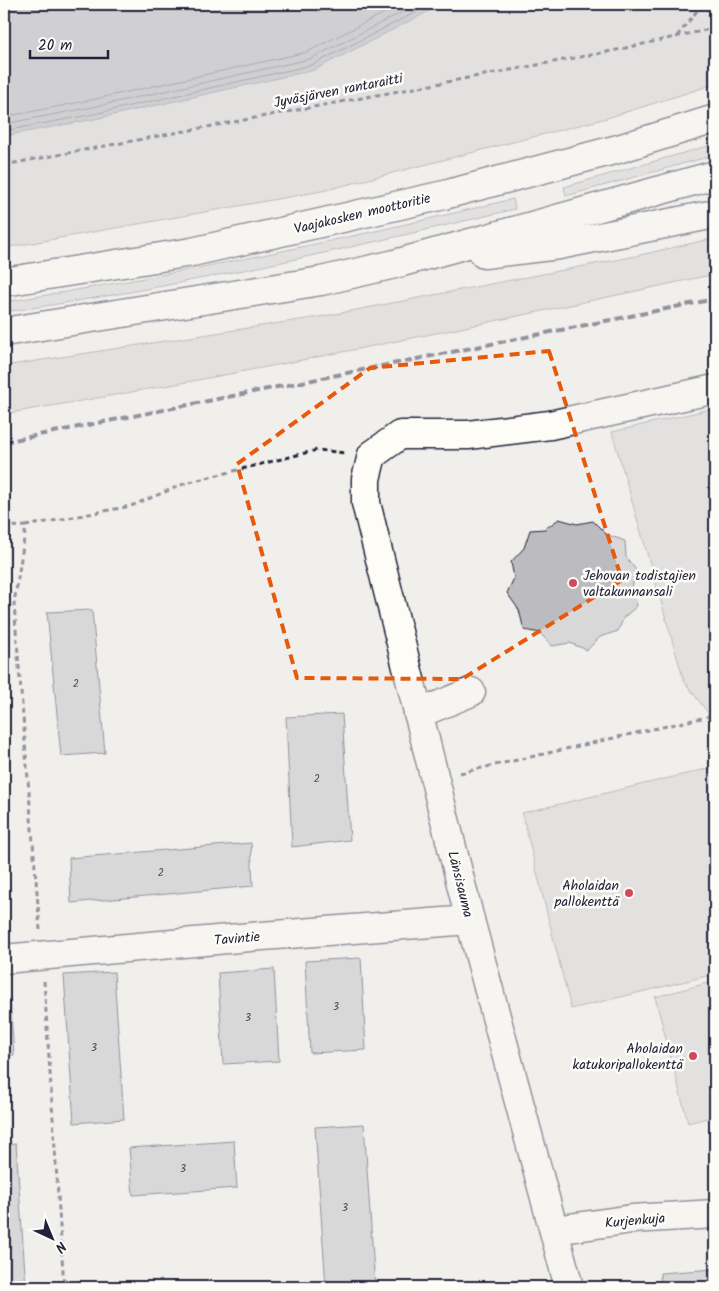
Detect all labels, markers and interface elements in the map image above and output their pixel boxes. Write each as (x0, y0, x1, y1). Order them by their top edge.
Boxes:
scale bar (30, 28, 108, 60)
text: 20 m (38, 34, 72, 58)
street label: Jyväsjärven rantaraitti (272, 68, 405, 114)
street label: Vaajakosken moottoritie (292, 187, 433, 240)
place label: Jehovan todistajien valtakunnansali (583, 565, 696, 603)
marker: Jehovan todistajien valtakunnansali (567, 577, 579, 589)
house number: 2 (73, 675, 79, 693)
house number: 2 (314, 770, 320, 788)
street label: Länsisauma (441, 849, 479, 920)
house number: 2 (158, 864, 164, 882)
place label: Aholaidan pallokenttä (554, 875, 620, 913)
marker: Aholaidan pallokenttä (623, 887, 635, 899)
street label: Tavintie (213, 926, 262, 952)
house number: 3 (333, 998, 339, 1016)
house number: 3 (245, 1009, 251, 1027)
place label: Aholaidan katukoripallokenttä (573, 1038, 684, 1076)
house number: 3 (91, 1039, 97, 1057)
marker: Aholaidan katukoripallokenttä (687, 1050, 699, 1062)
house number: 3 (180, 1160, 186, 1178)
house number: 3 (342, 1199, 348, 1217)
street label: Kurjenkuja (604, 1207, 666, 1235)
north arrow (28, 1214, 78, 1264)
text: N (49, 1236, 71, 1258)

